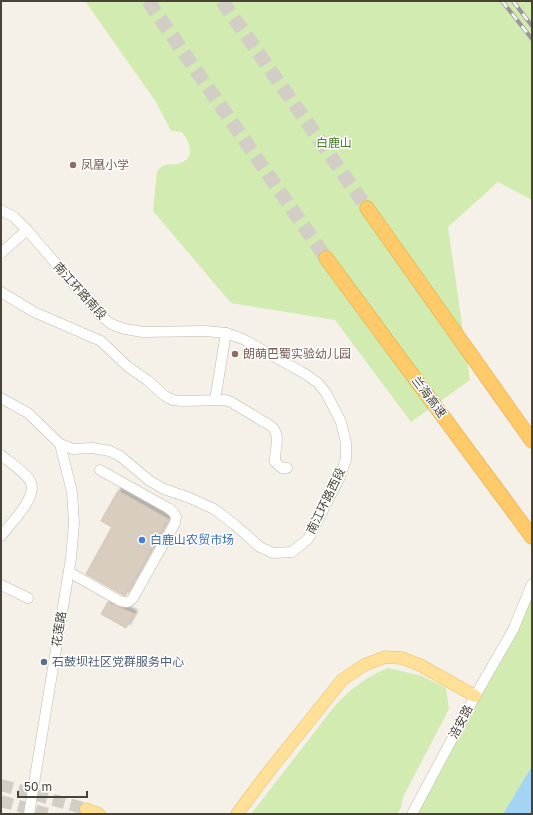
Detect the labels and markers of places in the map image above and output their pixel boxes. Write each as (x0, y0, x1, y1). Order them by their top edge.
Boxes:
place label: 凤凰小学 (81, 157, 129, 172)
marker: 凤凰小学 (68, 160, 78, 170)
place label: 朗萌巴蜀实验幼儿园 (243, 346, 351, 361)
marker: 朗萌巴蜀实验幼儿园 (230, 349, 240, 359)
place label: 白鹿山农贸市场 (150, 532, 234, 547)
marker: 白鹿山农贸市场 (137, 535, 147, 545)
place label: 石鼓坝社区党群服务中心 (52, 654, 184, 669)
marker: 石鼓坝社区党群服务中心 (39, 657, 49, 667)

